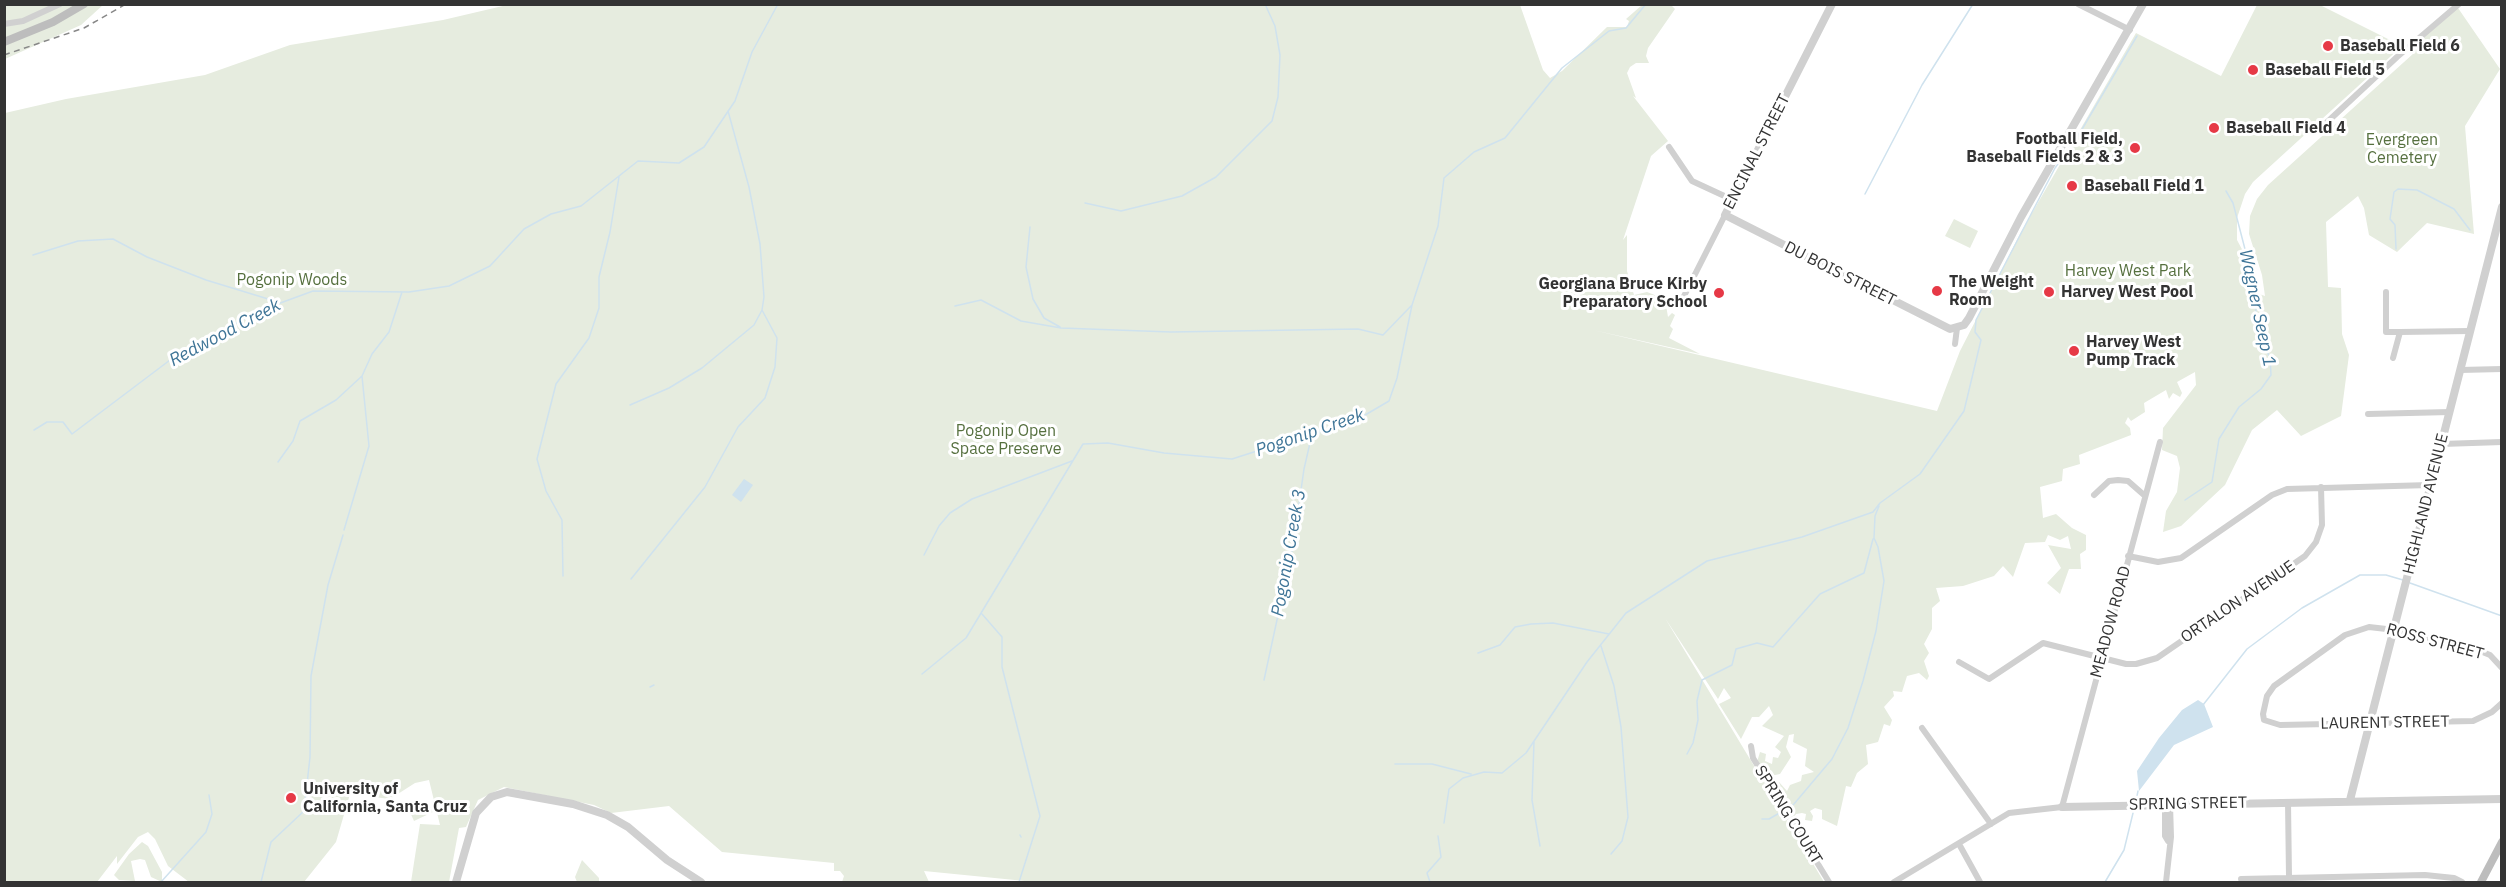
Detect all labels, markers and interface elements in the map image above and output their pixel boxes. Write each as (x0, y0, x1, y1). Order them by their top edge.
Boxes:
place label: Baseball Field 6 (2340, 36, 2460, 56)
marker: Baseball Field 6 (2321, 39, 2335, 53)
place label: Baseball Field 5 (2265, 60, 2385, 80)
marker: Baseball Field 5 (2246, 63, 2260, 77)
street label: ENCINAL STREET (1720, 91, 1794, 213)
place label: Baseball Field 4 (2226, 118, 2346, 138)
marker: Baseball Field 4 (2207, 121, 2221, 135)
place label: Football Field, Baseball Fields 2 & 3 (1966, 129, 2123, 167)
park label: Evergreen Cemetery (2366, 130, 2438, 168)
marker: Football Field, Baseball Fields 2 & 3 (2128, 141, 2142, 155)
place label: Baseball Field 1 (2084, 176, 2204, 196)
marker: Baseball Field 1 (2065, 179, 2079, 193)
street label: DU BOIS STREET (1781, 238, 1899, 310)
water label: Wagner Seep 1 (2234, 247, 2280, 369)
park label: Harvey West Park (2065, 261, 2191, 281)
park label: Pogonip Woods (237, 270, 347, 290)
place label: The Weight Room (1949, 272, 2034, 310)
place label: Georgiana Bruce Kirby Preparatory School (1538, 274, 1707, 312)
place label: Harvey West Pool (2061, 282, 2193, 302)
marker: The Weight Room (1930, 284, 1944, 298)
marker: Harvey West Pool (2042, 285, 2056, 299)
marker: Georgiana Bruce Kirby Preparatory School (1712, 286, 1726, 300)
water label: Redwood Creek (166, 295, 284, 371)
place label: Harvey West Pump Track (2086, 332, 2181, 370)
marker: Harvey West Pump Track (2067, 344, 2081, 358)
water label: Pogonip Creek (1253, 404, 1367, 462)
park label: Pogonip Open Space Preserve (951, 421, 1061, 459)
street label: HIGHLAND AVENUE (2399, 431, 2453, 577)
water label: Pogonip Creek 3 (1267, 488, 1311, 618)
street label: ORTALON AVENUE (2177, 557, 2299, 647)
street label: MEADOW ROAD (2087, 564, 2135, 680)
street label: ROSS STREET (2384, 620, 2486, 664)
street label: LAURENT STREET (2320, 712, 2450, 734)
street label: SPRING COURT (1750, 762, 1826, 868)
place label: University of California, Santa Cruz (303, 779, 468, 817)
marker: University of California, Santa Cruz (284, 791, 298, 805)
street label: SPRING STREET (2129, 793, 2247, 815)

